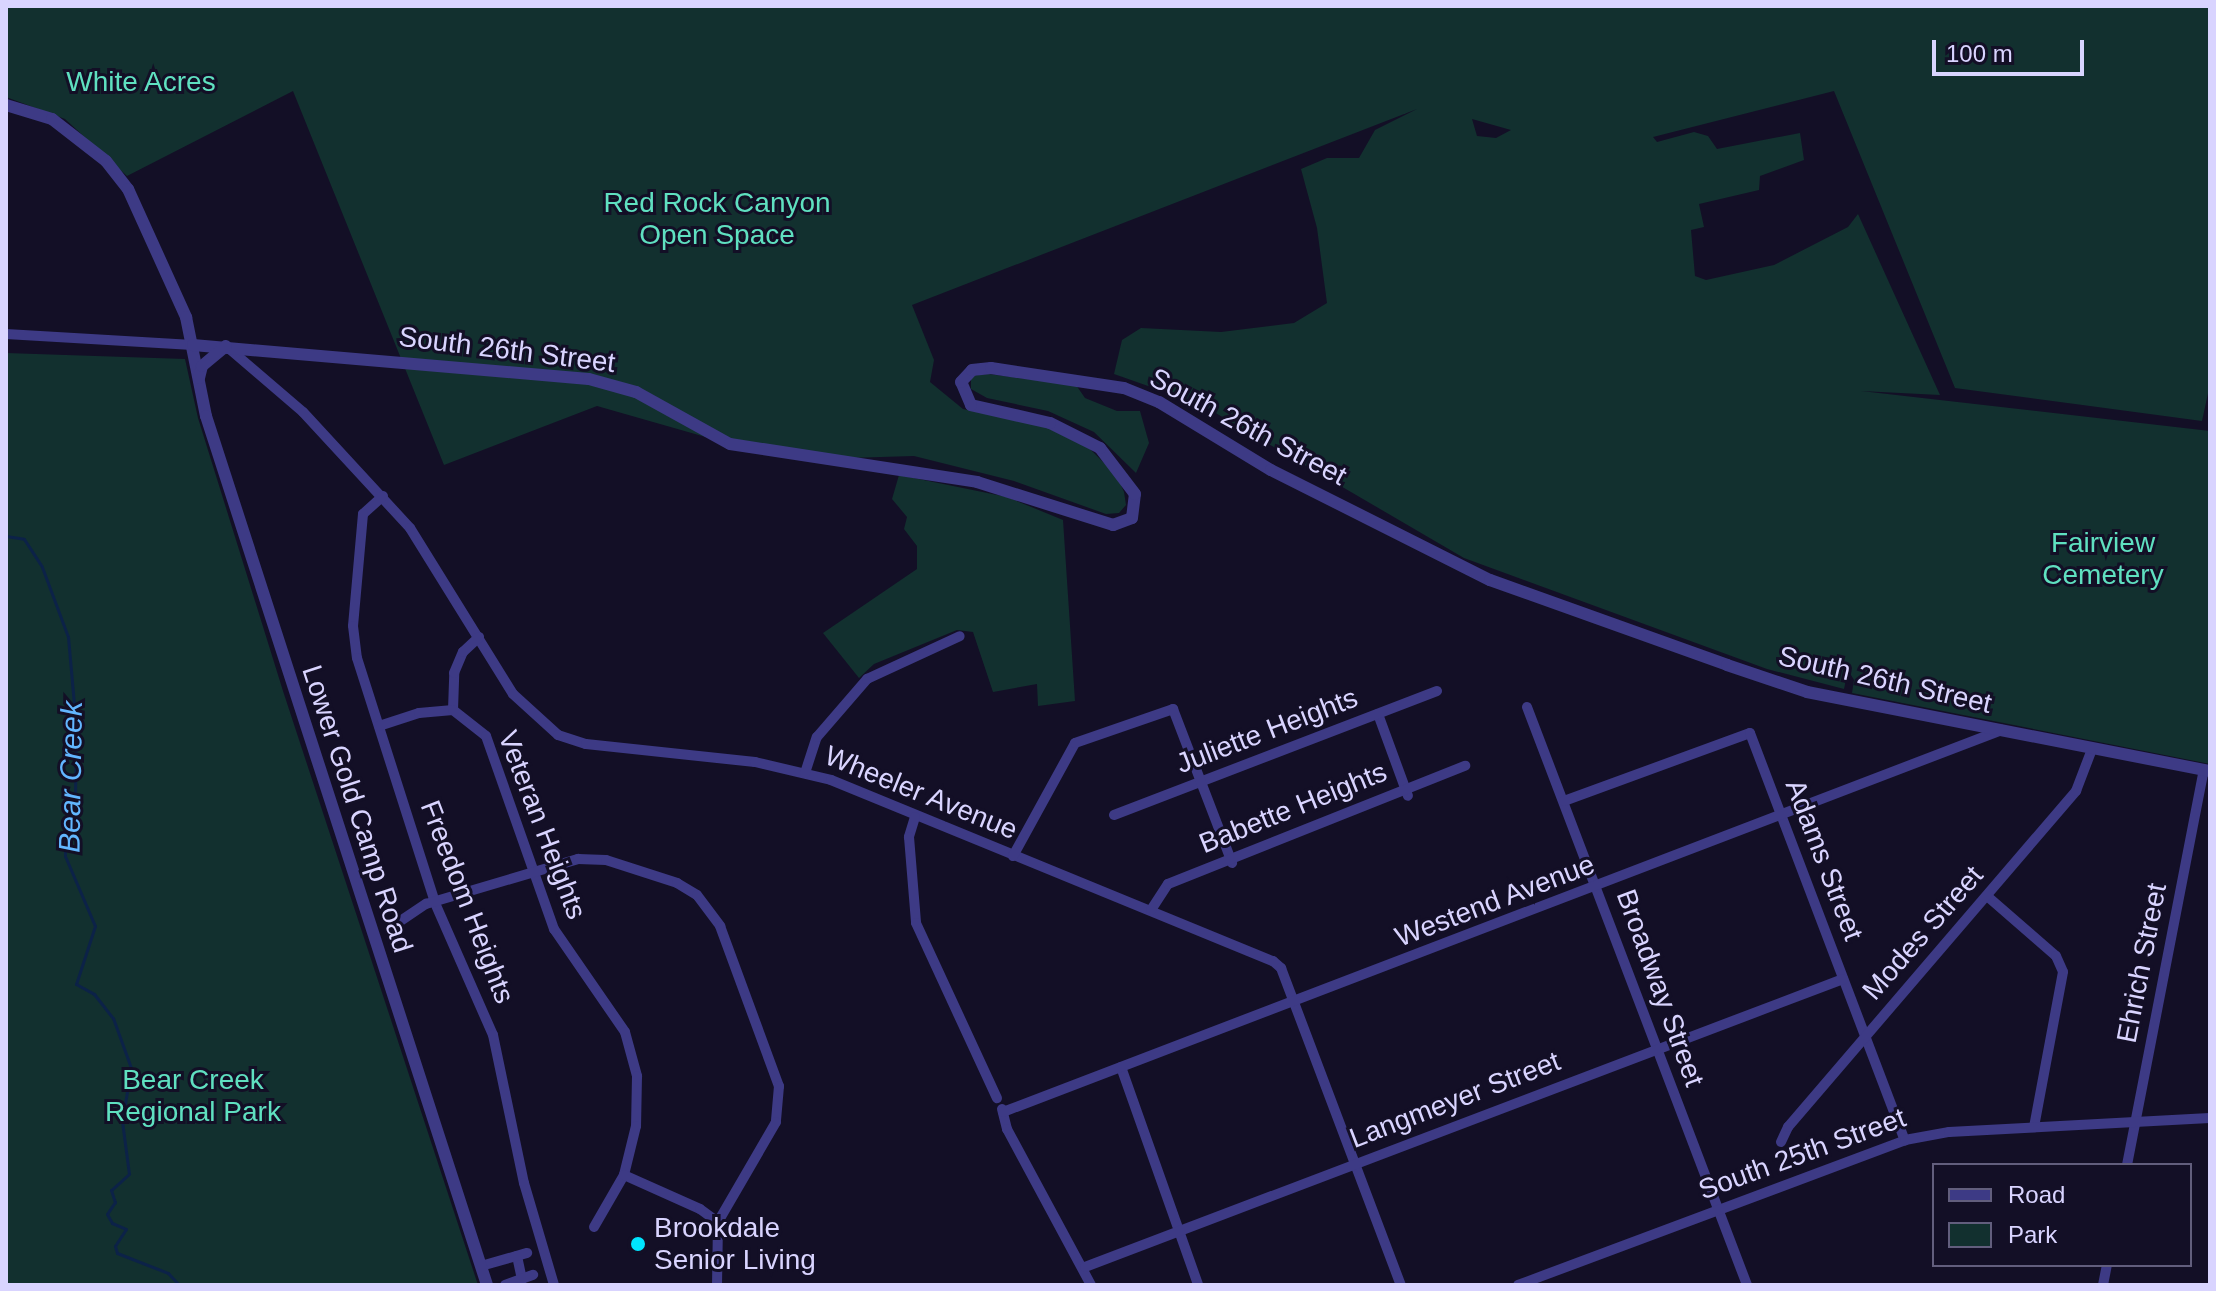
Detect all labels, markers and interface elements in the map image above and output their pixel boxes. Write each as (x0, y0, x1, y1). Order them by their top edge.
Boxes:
scale bar (1936, 24, 2088, 74)
text: 100 m (1946, 40, 2013, 67)
park label: White Acres (66, 65, 216, 99)
park label: Red Rock Canyon Open Space (603, 186, 831, 252)
street label: South 26th Street (397, 320, 617, 380)
street label: South 26th Street (1144, 361, 1352, 493)
park label: Fairview Cemetery (2042, 526, 2164, 592)
street label: South 26th Street (1775, 639, 1995, 721)
street label: Lower Gold Camp Road (295, 661, 419, 957)
street label: Juliette Heights (1172, 681, 1362, 781)
water label: Bear Creek (52, 701, 90, 853)
street label: Veteran Heights (491, 726, 593, 924)
street label: Wheeler Avenue (819, 739, 1023, 847)
street label: Babette Heights (1194, 755, 1392, 861)
street label: Adams Street (1778, 775, 1870, 945)
street label: Freedom Heights (413, 796, 521, 1008)
street label: Westend Avenue (1390, 847, 1600, 955)
street label: Modes Street (1856, 859, 1990, 1007)
street label: Ehrich Street (2110, 880, 2174, 1046)
street label: Broadway Street (1609, 885, 1711, 1091)
street label: Langmeyer Street (1345, 1044, 1565, 1156)
park label: Bear Creek Regional Park (105, 1063, 281, 1129)
street label: South 25th Street (1694, 1101, 1910, 1207)
legend (1932, 1163, 2192, 1267)
text: Road (2008, 1181, 2065, 1208)
place label: Brookdale Senior Living (654, 1211, 816, 1277)
text: Park (2008, 1221, 2057, 1248)
marker: Brookdale Senior Living (629, 1235, 647, 1253)

